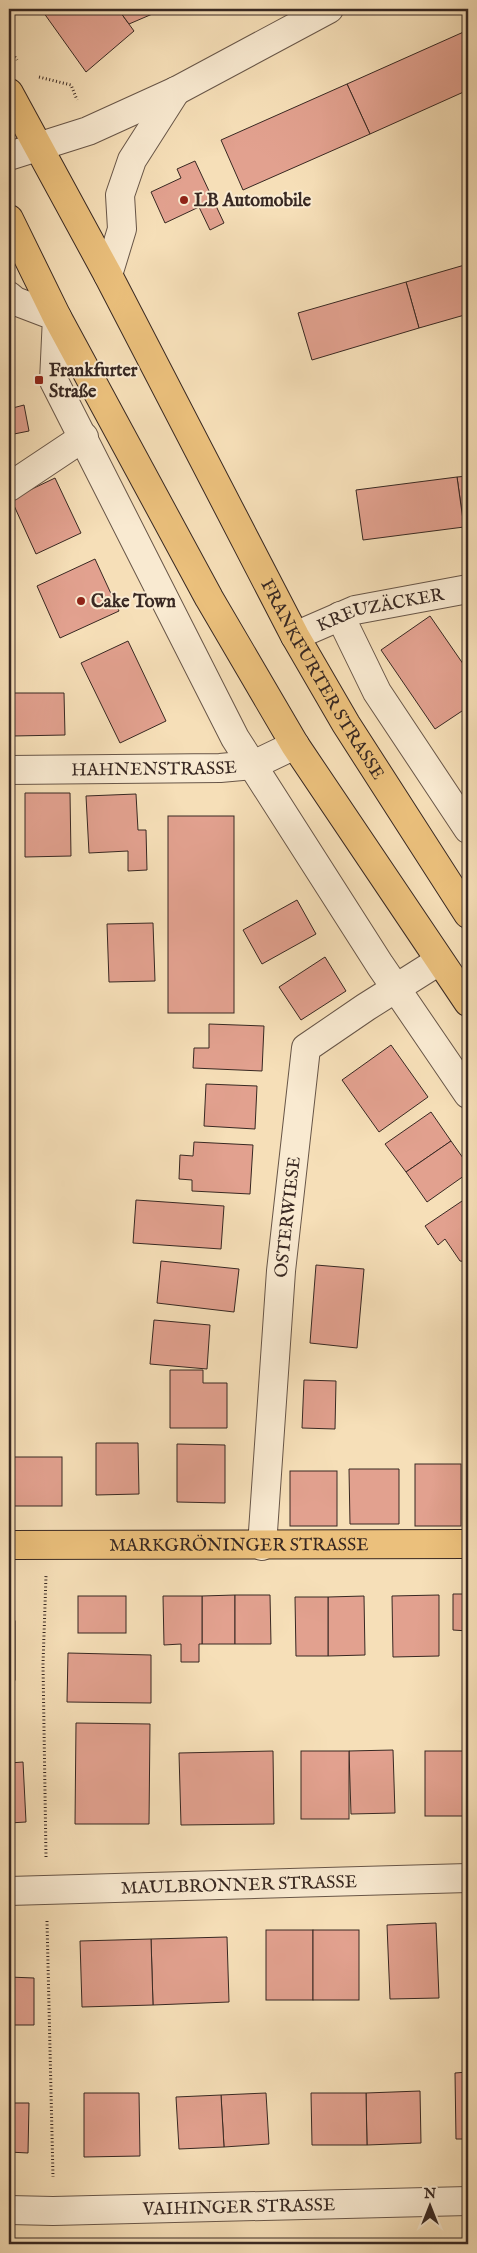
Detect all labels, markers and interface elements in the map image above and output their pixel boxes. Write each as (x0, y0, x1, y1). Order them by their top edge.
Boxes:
place label: LB Automobile (194, 190, 312, 213)
marker: LB Automobile (178, 194, 190, 206)
place label: Frankfurter Straße (49, 360, 138, 404)
marker: Frankfurter Straße (33, 374, 45, 386)
street label: FRANKFURTER STRASSE (255, 576, 389, 785)
street label: KREUZÄCKER (314, 583, 447, 638)
place label: Cake Town (91, 591, 176, 614)
marker: Cake Town (75, 595, 87, 607)
street label: HAHNENSTRASSE (71, 757, 238, 782)
street label: OSTERWIESE (270, 1155, 307, 1279)
street label: MARKGRÖNINGER STRASSE (109, 1534, 369, 1558)
street label: MAULBRONNER STRASSE (120, 1871, 357, 1901)
north arrow (404, 2180, 454, 2230)
text: N (423, 2185, 436, 2203)
street label: VAIHINGER STRASSE (141, 2194, 336, 2222)

